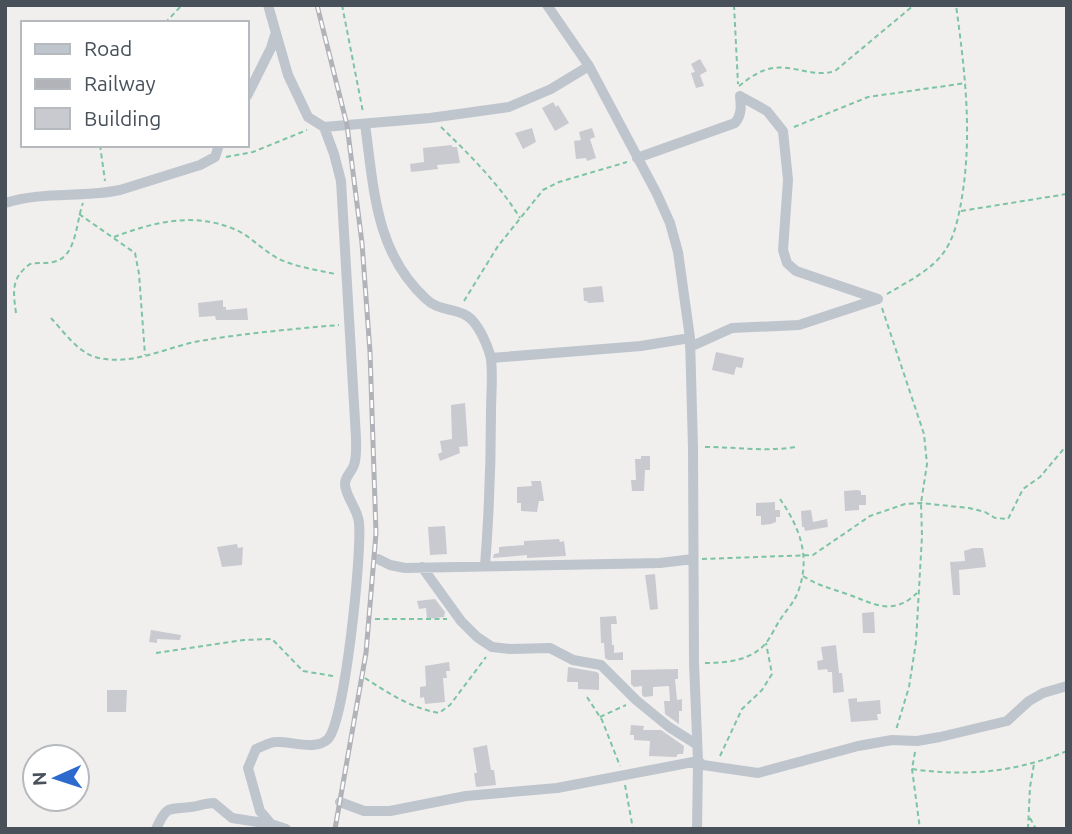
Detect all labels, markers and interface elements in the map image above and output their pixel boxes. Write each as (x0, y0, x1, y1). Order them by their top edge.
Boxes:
legend (21, 21, 248, 147)
text: Road (84, 36, 132, 60)
text: Railway (84, 71, 156, 95)
text: Building (84, 106, 161, 130)
north arrow (21, 743, 91, 813)
text: N (28, 771, 50, 787)

